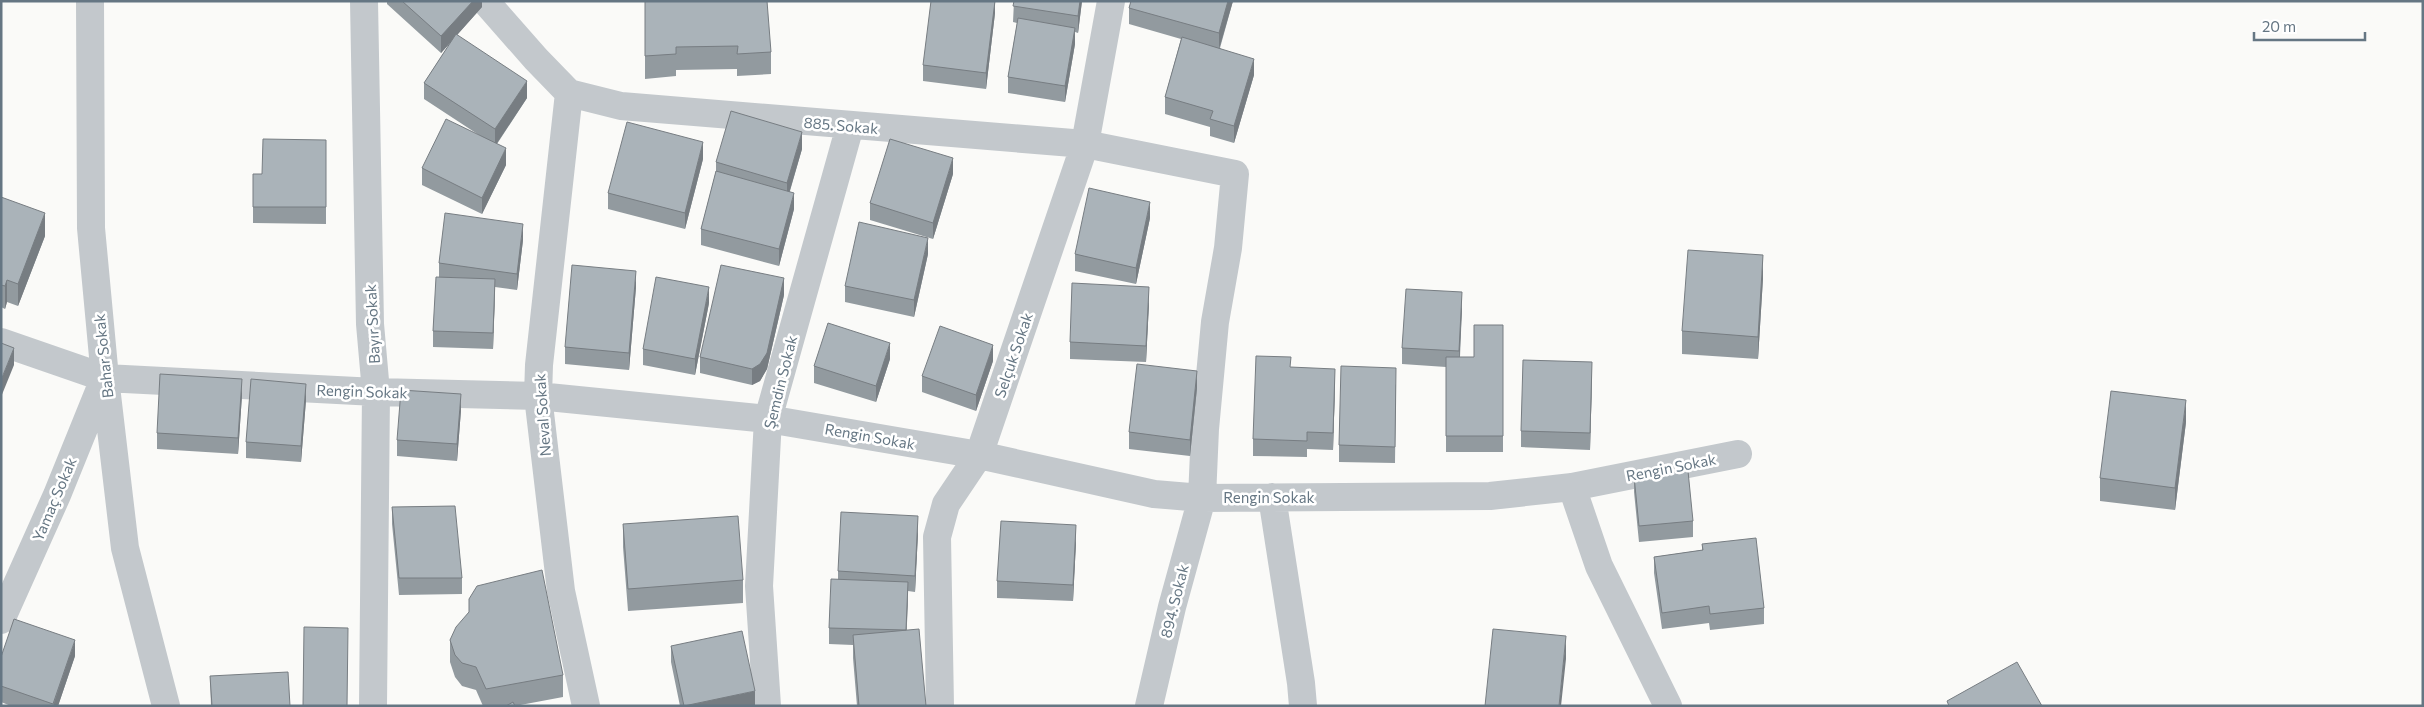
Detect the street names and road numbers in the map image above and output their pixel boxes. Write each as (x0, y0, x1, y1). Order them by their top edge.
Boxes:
street label: 885. Sokak (803, 113, 879, 137)
street label: Bayır Sokak (361, 284, 383, 364)
street label: Selçuk Sokak (990, 310, 1036, 400)
street label: Bahar Sokak (90, 313, 116, 399)
street label: Şemdin Sokak (760, 333, 800, 431)
street label: Neval Sokak (530, 373, 554, 457)
street label: Rengin Sokak (316, 380, 408, 402)
street label: Rengin Sokak (823, 419, 917, 453)
street label: Rengin Sokak (1624, 449, 1718, 485)
street label: Yamaç Sokak (28, 454, 80, 544)
street label: Rengin Sokak (1223, 488, 1315, 506)
street label: 894. Sokak (1156, 562, 1192, 640)

